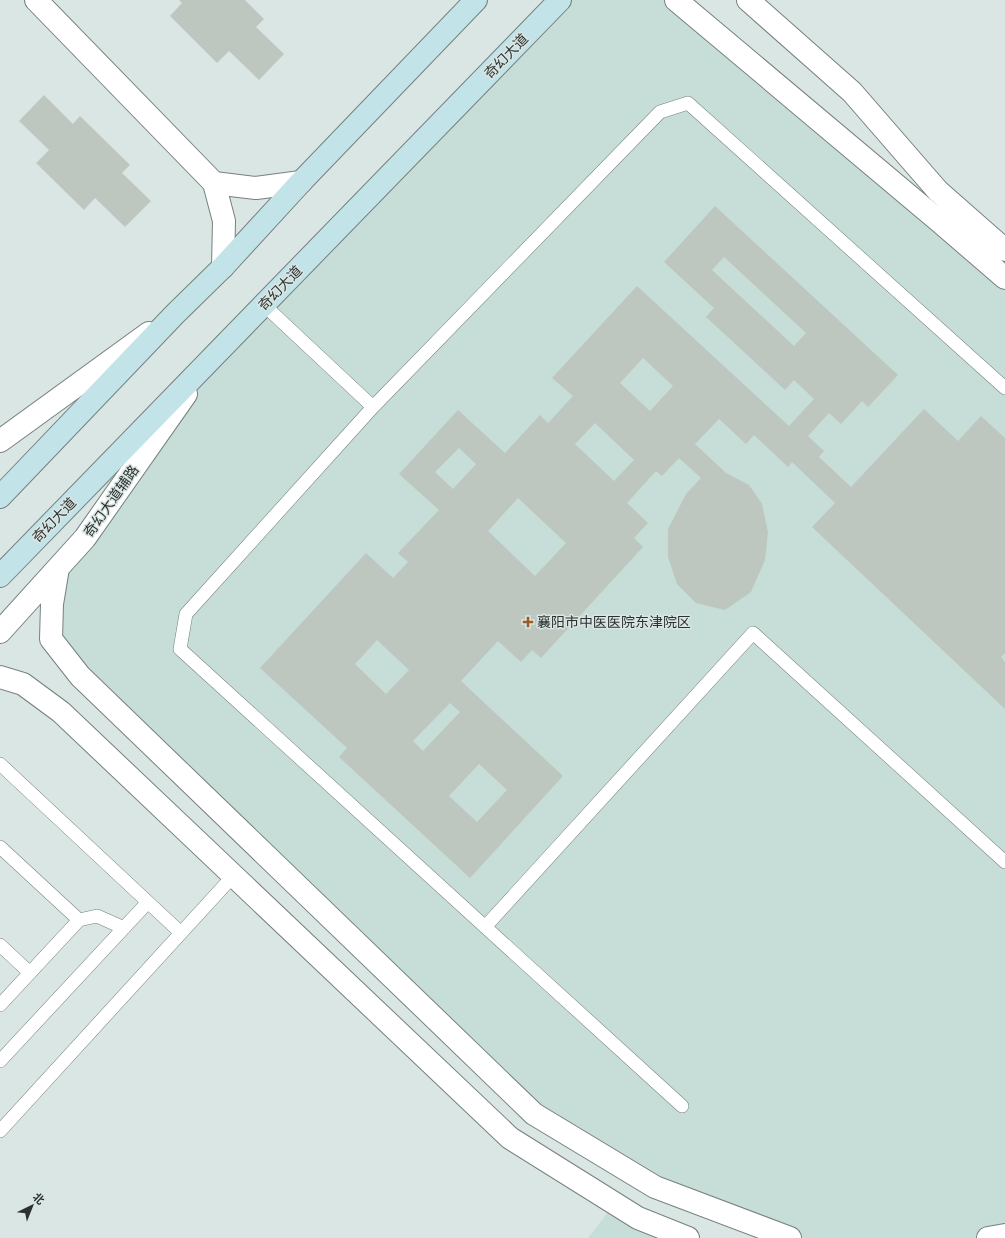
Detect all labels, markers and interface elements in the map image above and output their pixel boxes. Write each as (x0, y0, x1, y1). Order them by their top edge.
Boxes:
street label: 奇幻大道 (480, 30, 532, 82)
street label: 奇幻大道 (254, 262, 306, 314)
street label: 奇幻大道辅路 (80, 461, 142, 541)
street label: 奇幻大道 (28, 494, 80, 546)
place label: 襄阳市中医医院东津院区 (537, 613, 691, 631)
marker: 襄阳市中医医院东津院区 (522, 616, 534, 628)
north arrow (12, 1186, 52, 1226)
text: 北 (30, 1190, 48, 1208)

